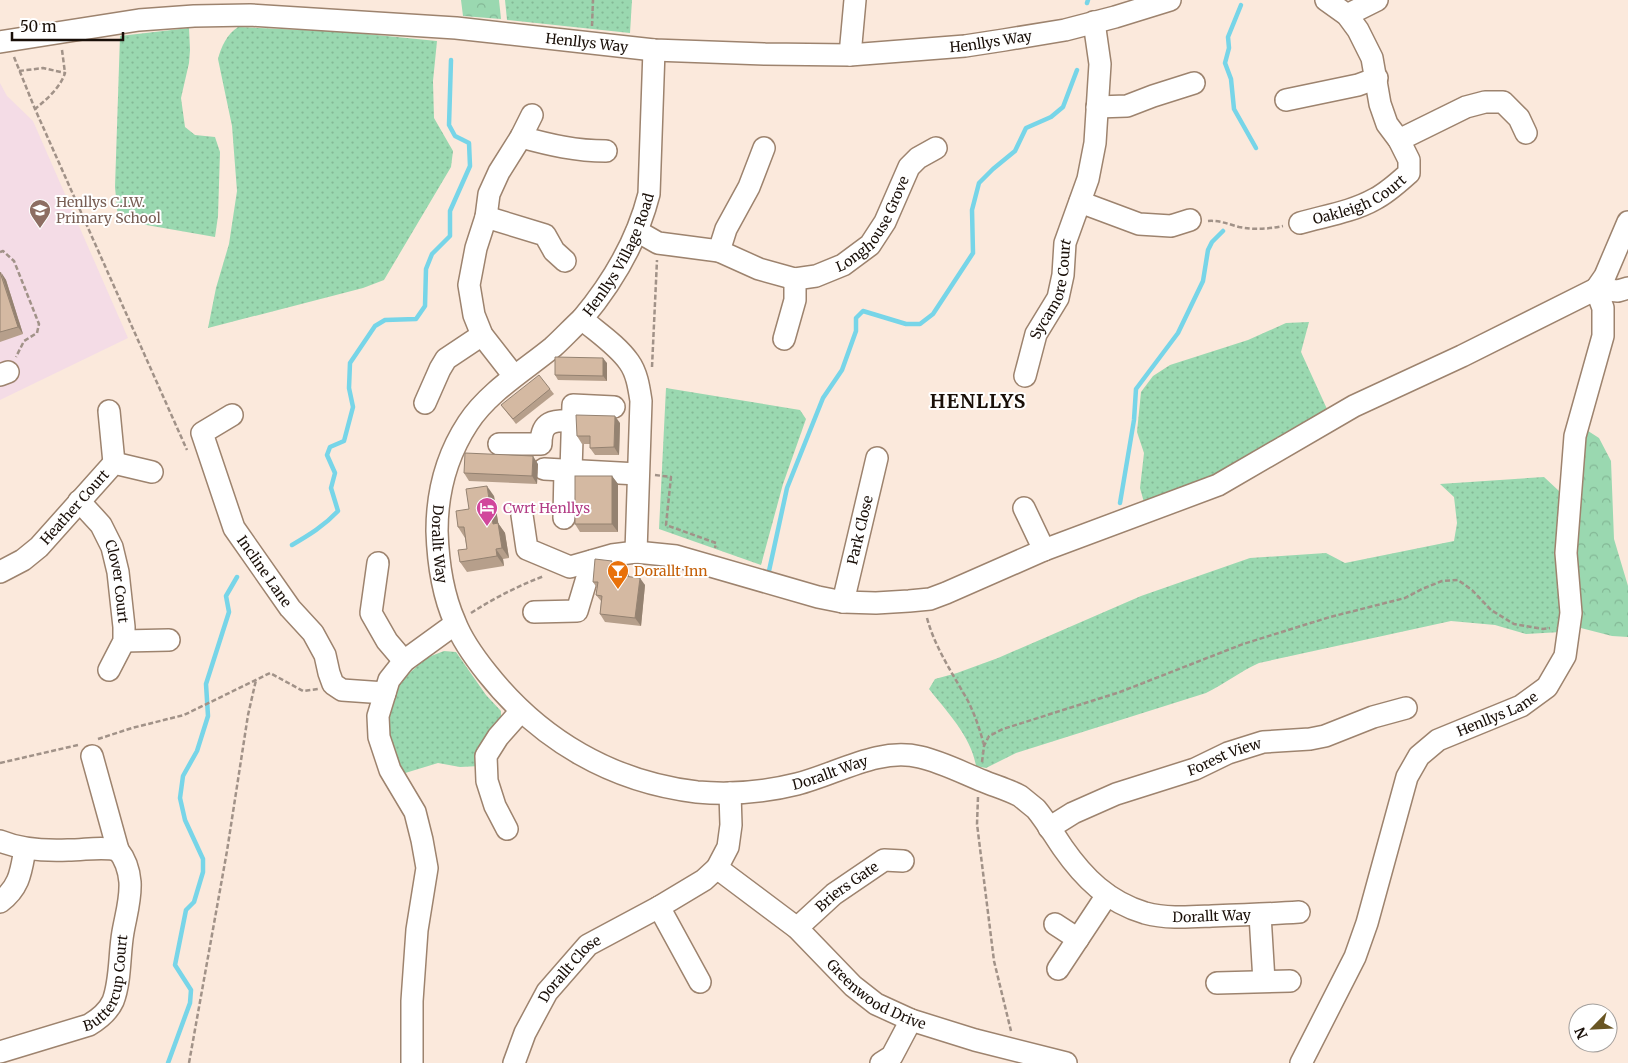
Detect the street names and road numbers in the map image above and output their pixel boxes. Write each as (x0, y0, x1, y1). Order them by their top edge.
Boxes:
street label: Henllys Way (949, 26, 1034, 56)
street label: Henllys Way (545, 29, 630, 56)
street label: Oakleigh Court (1311, 171, 1410, 228)
street label: Longhouse Grove (833, 173, 913, 276)
street label: Henllys Village Road (579, 191, 658, 320)
street label: Sycamore Court (1026, 236, 1075, 341)
street label: Heather Court (36, 465, 113, 549)
street label: Park Close (843, 494, 877, 566)
street label: Dorallt Way (428, 504, 452, 586)
street label: Incline Lane (233, 532, 296, 611)
street label: Clover Court (101, 537, 133, 624)
street label: Henllys Lane (1454, 688, 1541, 740)
street label: Forest View (1185, 734, 1264, 780)
street label: Dorallt Way (790, 751, 871, 794)
street label: Briers Gate (812, 857, 882, 916)
street label: Dorallt Way (1172, 906, 1252, 926)
street label: Dorallt Close (534, 931, 604, 1005)
street label: Buttercup Court (81, 933, 132, 1035)
street label: Greenwood Drive (823, 955, 928, 1033)

